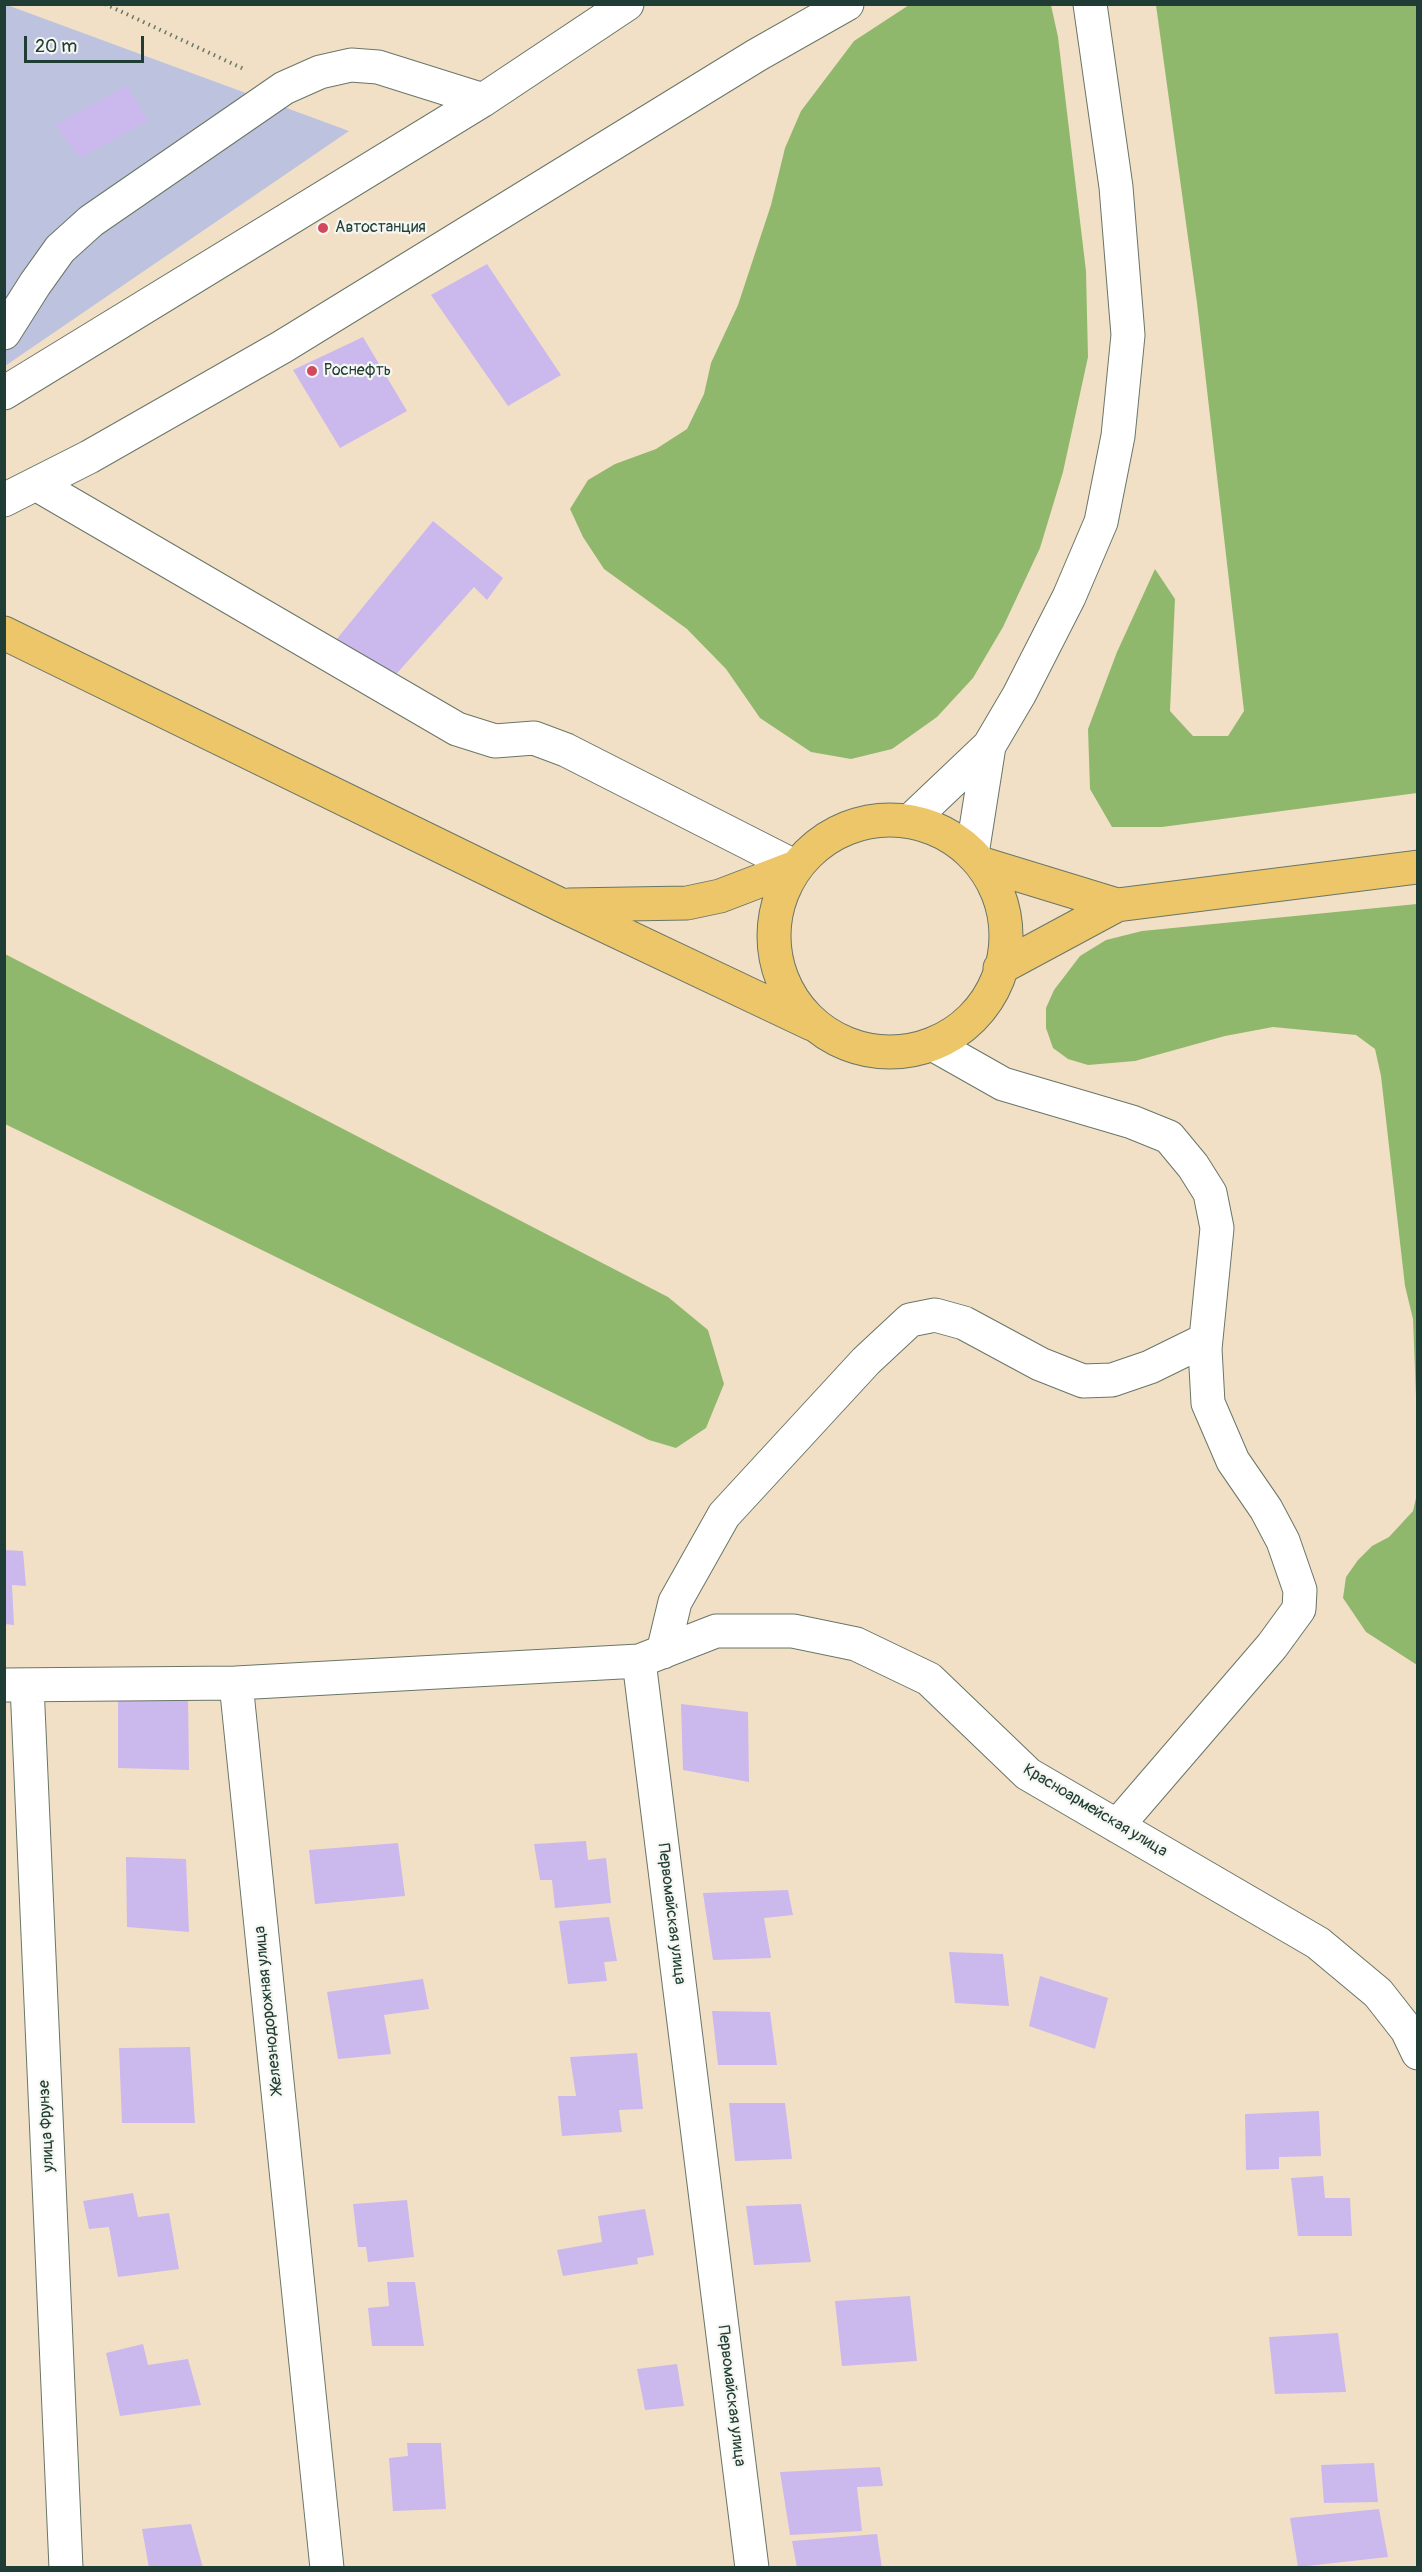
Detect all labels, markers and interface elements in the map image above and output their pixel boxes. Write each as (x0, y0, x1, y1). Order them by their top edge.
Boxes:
scale bar (27, 24, 147, 62)
text: 20 m (35, 35, 77, 58)
place label: Автостанция (335, 218, 426, 238)
marker: Автостанция (316, 221, 330, 235)
place label: Роснефть (324, 361, 391, 381)
marker: Роснефть (305, 364, 319, 378)
street label: Красноармейская улица (1019, 1760, 1171, 1862)
street label: Первомайская улица (653, 1842, 689, 1986)
street label: Железнодорожная улица (251, 1925, 287, 2095)
street label: улица Фрунзе (35, 2080, 59, 2172)
street label: Первомайская улица (713, 2324, 749, 2468)

